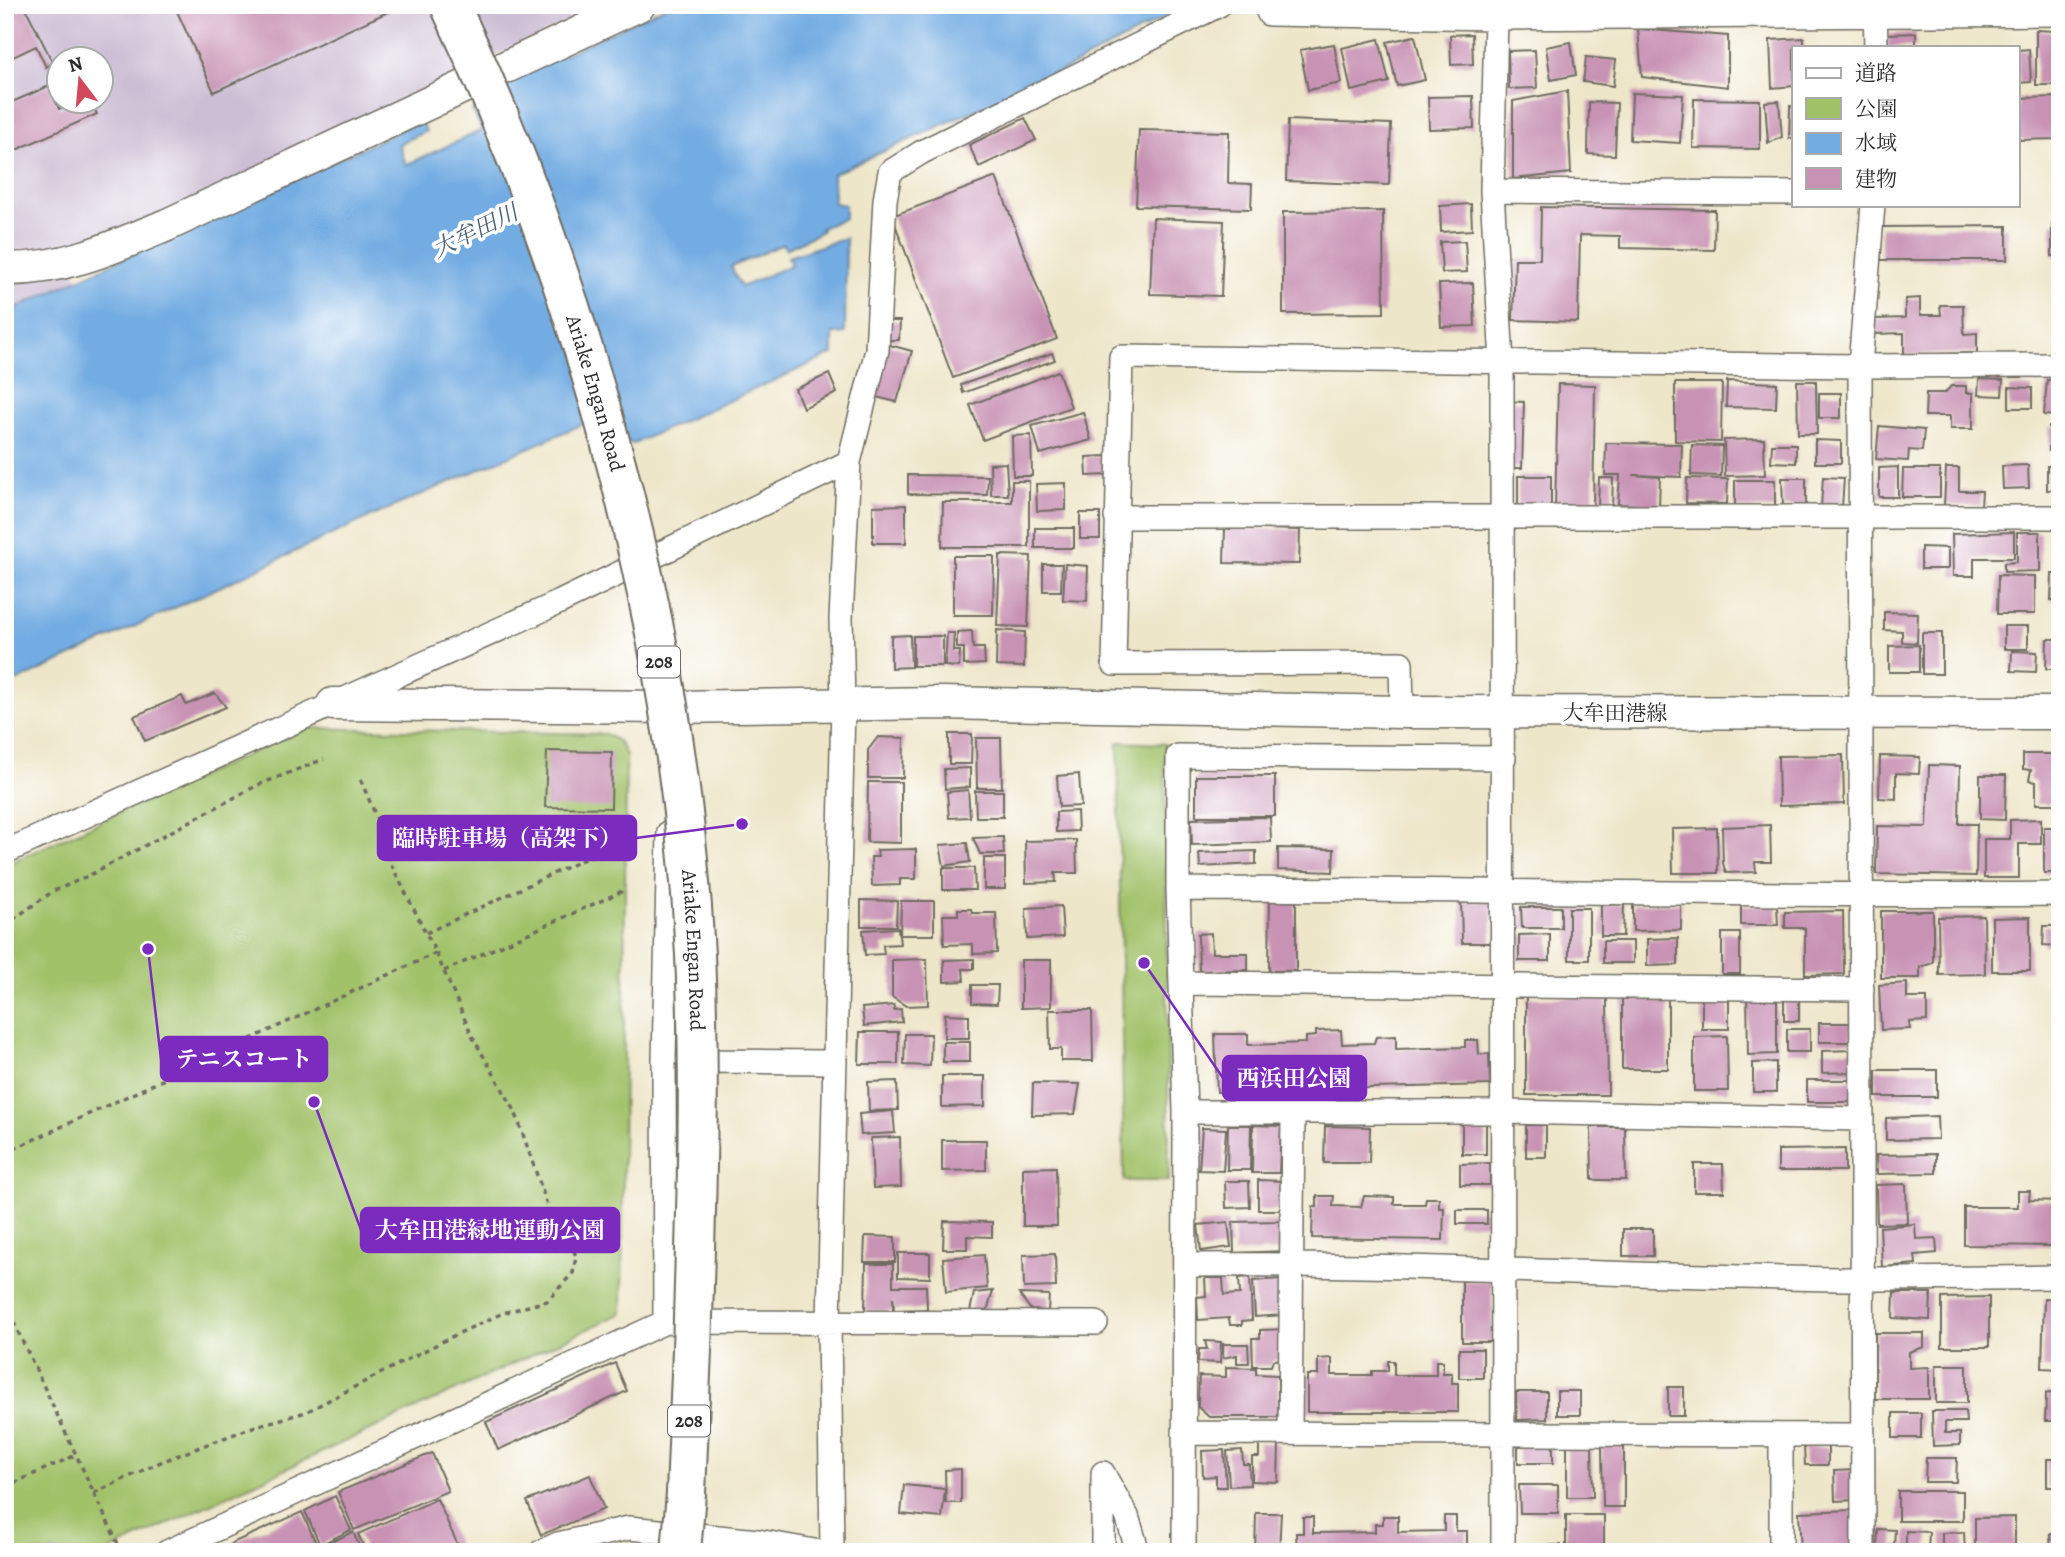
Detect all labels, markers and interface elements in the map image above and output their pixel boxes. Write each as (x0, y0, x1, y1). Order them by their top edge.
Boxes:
north arrow (46, 46, 116, 116)
legend (1792, 46, 2020, 206)
text: N (65, 50, 86, 79)
text: 道路 (1855, 59, 1897, 87)
text: 公園 (1855, 95, 1897, 123)
text: 水域 (1855, 129, 1897, 157)
text: 建物 (1855, 165, 1897, 193)
water label: 大牟田川 (427, 196, 526, 265)
street label: Ariake Engan Road (559, 310, 632, 475)
road number: 208 (638, 646, 680, 678)
street label: 大牟田港線 (1563, 699, 1668, 727)
callout: 臨時駐車場（高架下） (378, 816, 636, 860)
text: 臨時駐車場（高架下） (392, 823, 622, 854)
street label: Ariake Engan Road (675, 867, 711, 1032)
callout: テニスコート (161, 1037, 327, 1081)
text: テニスコート (175, 1044, 313, 1075)
callout: 西浜田公園 (1223, 1056, 1366, 1100)
text: 西浜田公園 (1237, 1063, 1352, 1094)
callout: 大牟田港緑地運動公園 (361, 1208, 619, 1252)
text: 大牟田港緑地運動公園 (375, 1215, 605, 1246)
road number: 208 (668, 1406, 710, 1436)

